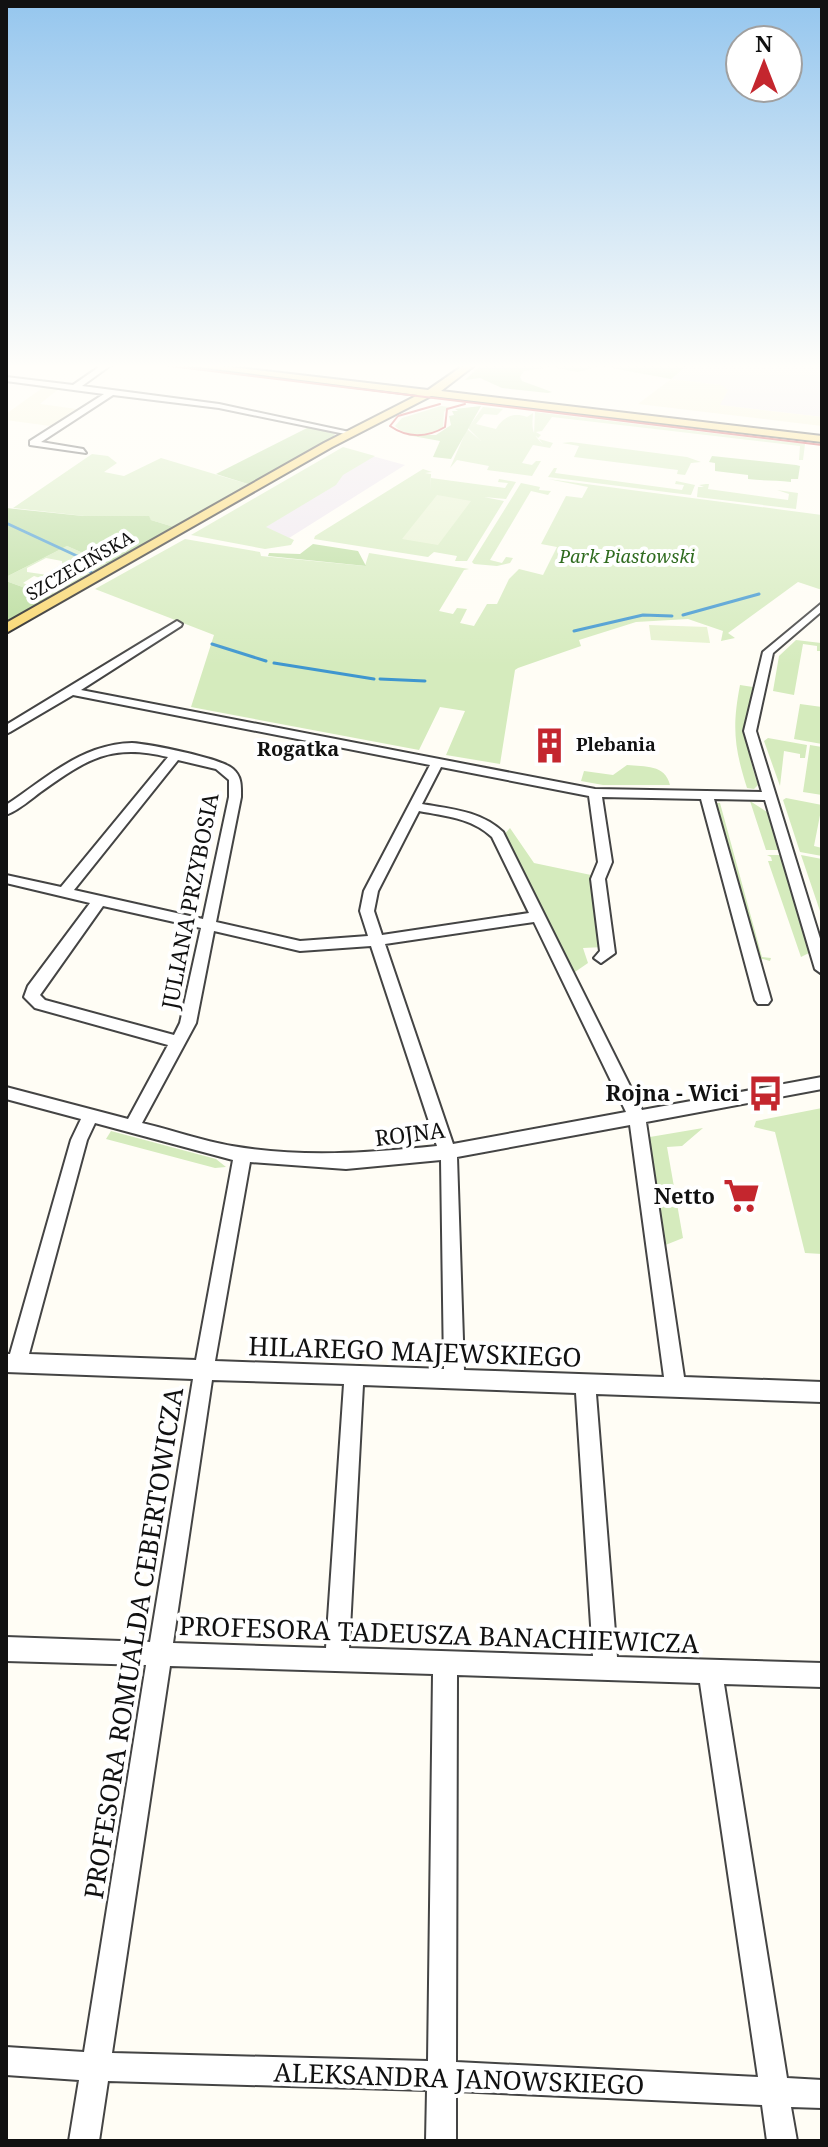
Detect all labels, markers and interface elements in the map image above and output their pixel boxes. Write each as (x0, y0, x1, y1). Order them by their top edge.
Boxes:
north arrow (724, 24, 804, 104)
text: N (755, 28, 773, 58)
street label: SZCZECIŃSKA (22, 525, 138, 605)
park label: Park Piastowski (558, 544, 696, 568)
building icon: Plebania (531, 726, 569, 764)
place label: Plebania (576, 732, 656, 756)
district label: Rogatka (257, 735, 339, 762)
street label: JULIANA PRZYBOSIA (153, 790, 225, 1012)
bus stop icon: Rojna - Wici (746, 1074, 784, 1112)
place label: Rojna - Wici (606, 1077, 739, 1107)
street label: ROJNA (373, 1114, 447, 1152)
supermarket icon: Netto (722, 1177, 760, 1215)
place label: Netto (654, 1180, 715, 1210)
street label: HILAREGO MAJEWSKIEGO (248, 1327, 582, 1375)
street label: PROFESORA ROMUALDA CEBERTOWICZA (75, 1384, 191, 1901)
street label: PROFESORA TADEUSZA BANACHIEWICZA (178, 1607, 700, 1661)
street label: ALEKSANDRA JANOWSKIEGO (273, 2054, 645, 2102)

